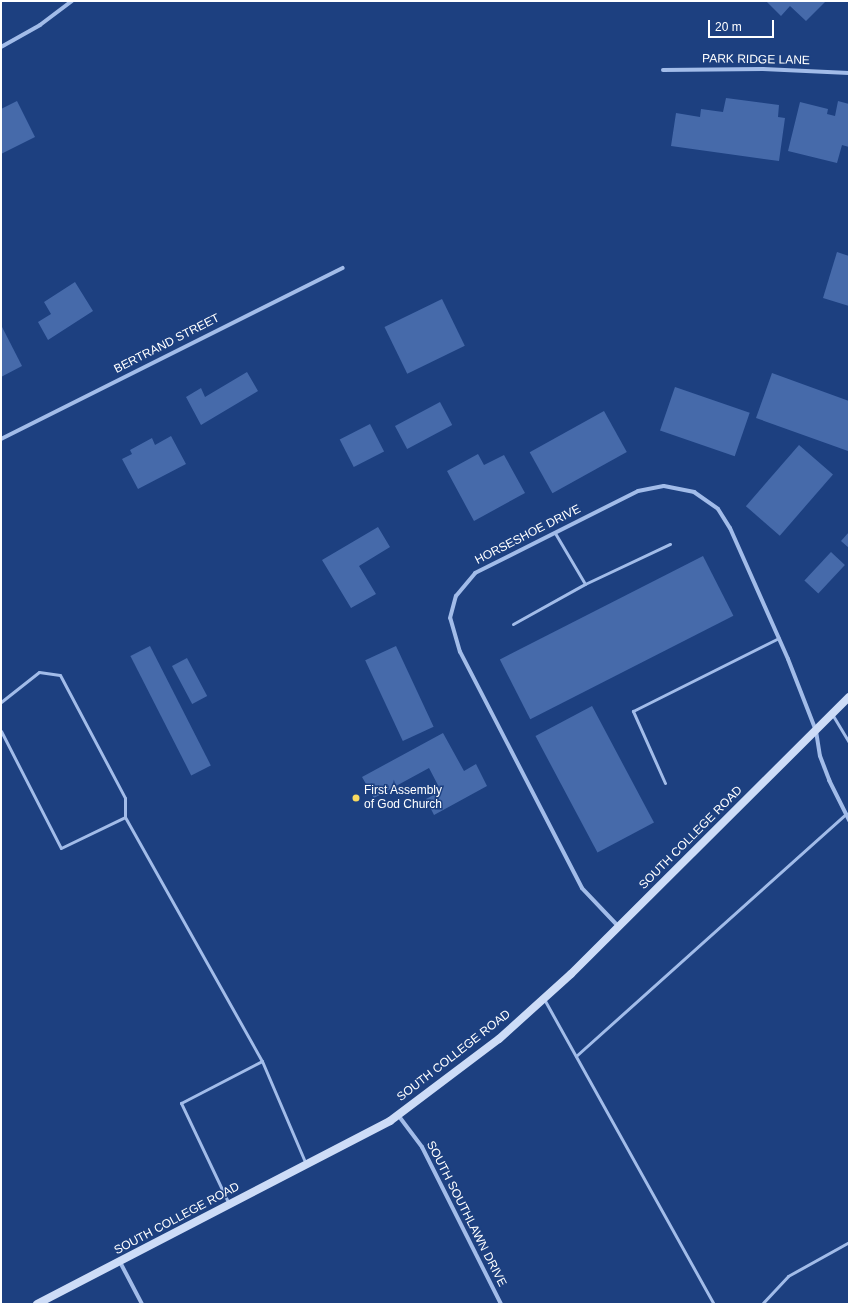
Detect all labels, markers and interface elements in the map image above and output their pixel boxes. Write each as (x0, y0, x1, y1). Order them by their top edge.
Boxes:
scale bar (710, 12, 776, 38)
text: 20 m (715, 20, 742, 34)
street label: PARK RIDGE LANE (702, 52, 810, 68)
street label: BERTRAND STREET (112, 311, 222, 377)
street label: HORSESHOE DRIVE (473, 502, 583, 568)
street label: SOUTH COLLEGE ROAD (636, 783, 746, 893)
place label: First Assembly of God Church (364, 784, 443, 812)
marker: First Assembly of God Church (351, 793, 361, 803)
street label: SOUTH COLLEGE ROAD (394, 1007, 514, 1105)
street label: SOUTH SOUTHLAWN DRIVE (423, 1139, 509, 1289)
street label: SOUTH COLLEGE ROAD (112, 1180, 242, 1258)

